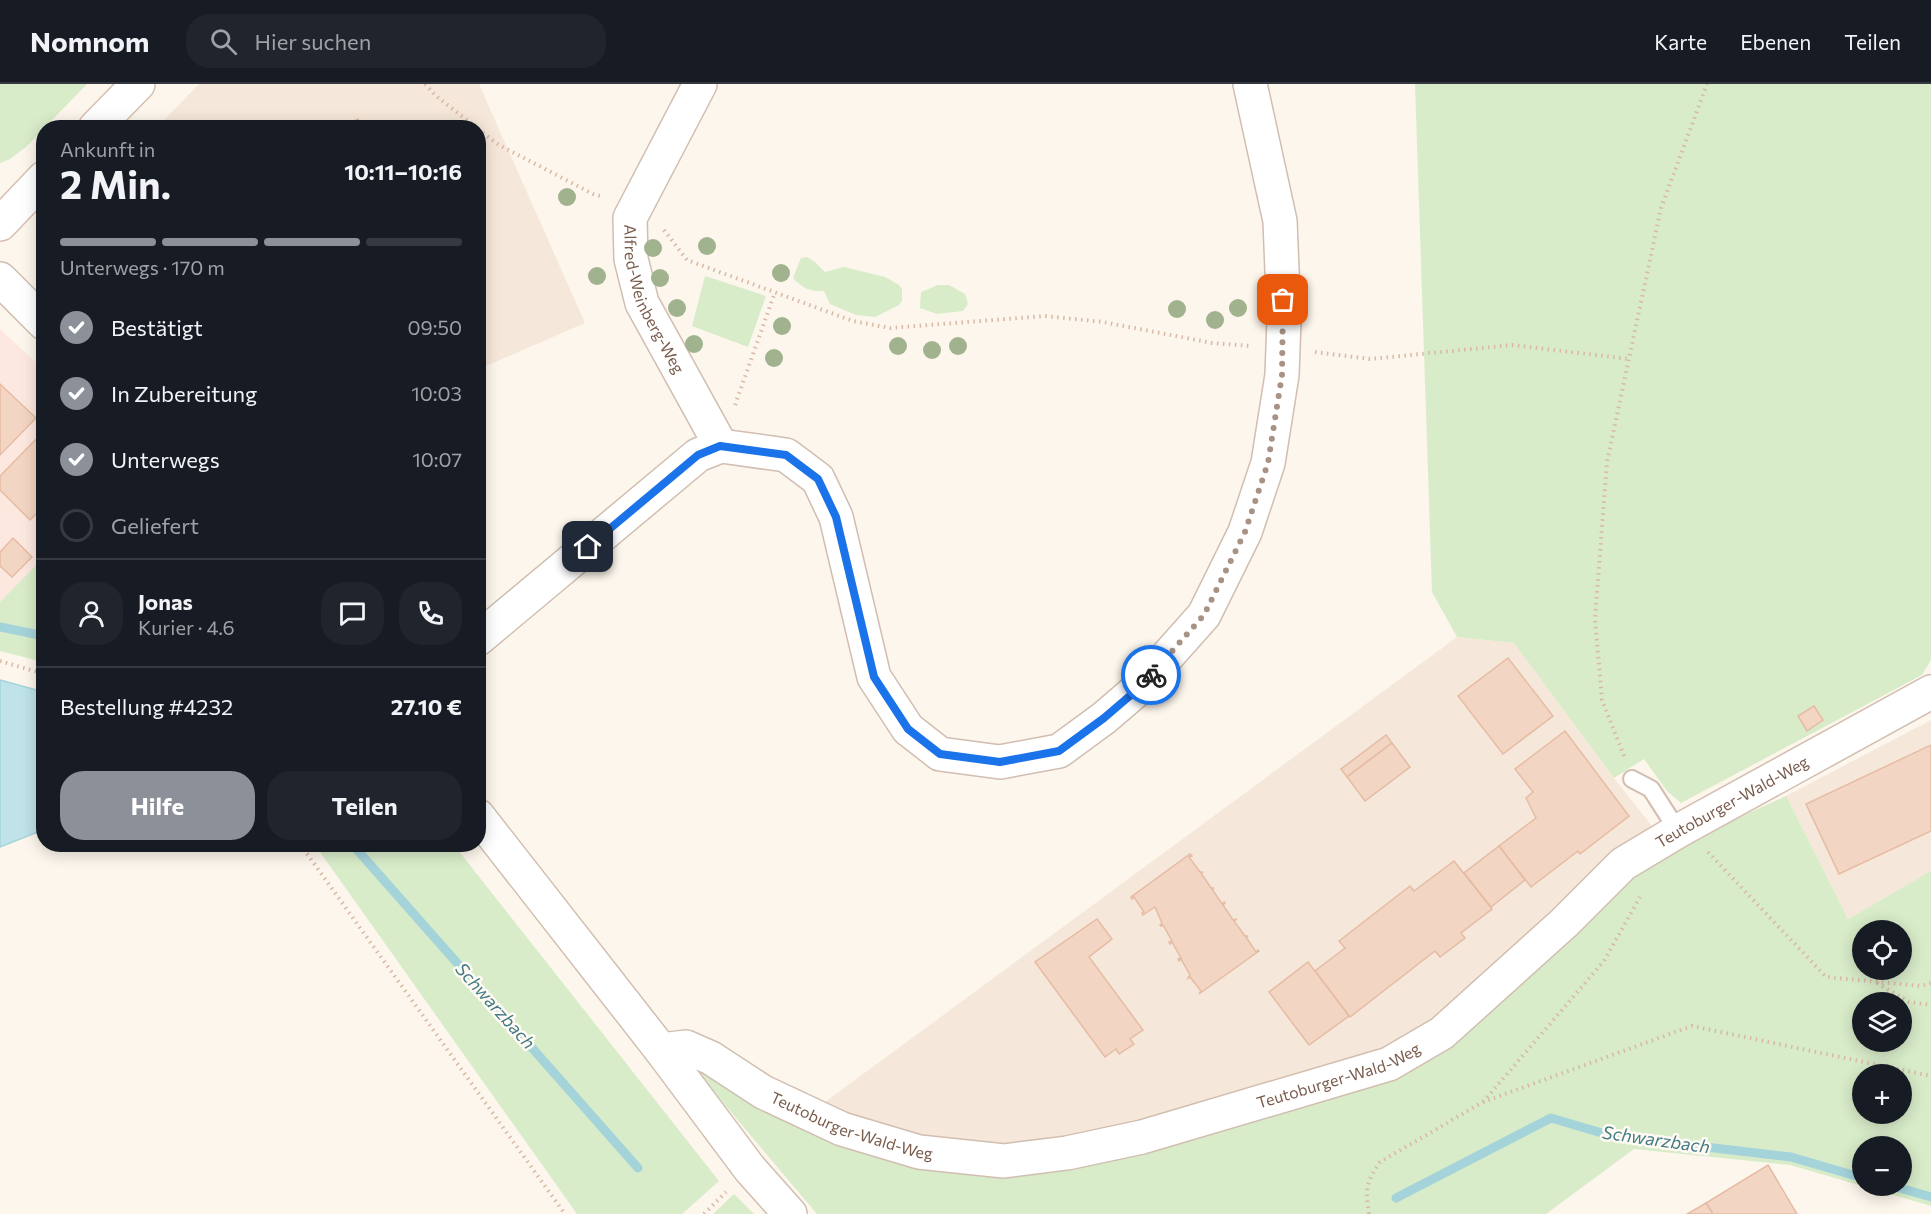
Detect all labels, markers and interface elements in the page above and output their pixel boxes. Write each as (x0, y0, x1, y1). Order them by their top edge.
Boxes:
search box (186, 14, 606, 68)
text: Nomnom (30, 24, 150, 58)
icon: search (207, 25, 240, 58)
text: Hier suchen (255, 28, 371, 55)
text: Karte (1654, 29, 1707, 54)
text: Ebenen (1740, 29, 1811, 54)
text: Teilen (1844, 29, 1901, 54)
text: Ankunft in (60, 137, 155, 161)
text: 10:11–10:16 (344, 158, 462, 185)
text: 2 Min. (60, 159, 171, 207)
street label: Alfred-Weinberg-Weg (621, 224, 689, 377)
text: Unterwegs · 170 m (60, 255, 225, 279)
pin (1257, 274, 1308, 325)
icon: bag (1266, 283, 1299, 316)
icon: check (60, 311, 93, 344)
text: Bestätigt (111, 314, 203, 341)
text: 09:50 (408, 315, 462, 339)
icon: check (60, 377, 93, 410)
text: In Zubereitung (111, 380, 257, 407)
text: 10:03 (411, 381, 462, 405)
icon: check (60, 443, 93, 476)
text: Unterwegs (111, 446, 220, 473)
text: 10:07 (412, 447, 462, 471)
text: Geliefert (111, 512, 199, 539)
pin (562, 521, 613, 572)
icon: home (571, 530, 604, 563)
button: person (60, 582, 123, 645)
button: chat (321, 582, 384, 645)
button: phone (399, 582, 462, 645)
text: Jonas (138, 588, 193, 615)
text: Kurier · 4.6 (138, 615, 235, 639)
courier (1121, 645, 1181, 705)
icon: bike (1135, 659, 1168, 692)
text: Bestellung #4232 (60, 693, 233, 720)
text: 27.10 € (391, 693, 462, 720)
street label: Teutoburger-Wald-Weg (1652, 751, 1812, 851)
button: Hilfe (60, 771, 255, 840)
button: Teilen (267, 771, 462, 840)
map controls (1852, 920, 1912, 1196)
button: locate (1852, 920, 1912, 980)
water label: Schwarzbach (451, 958, 540, 1053)
button: layers (1852, 992, 1912, 1052)
street label: Teutoburger-Wald-Weg (1254, 1038, 1424, 1112)
button: + (1852, 1064, 1912, 1124)
street label: Teutoburger-Wald-Weg (768, 1087, 934, 1162)
water label: Schwarzbach (1601, 1121, 1711, 1157)
button: − (1852, 1136, 1912, 1196)

